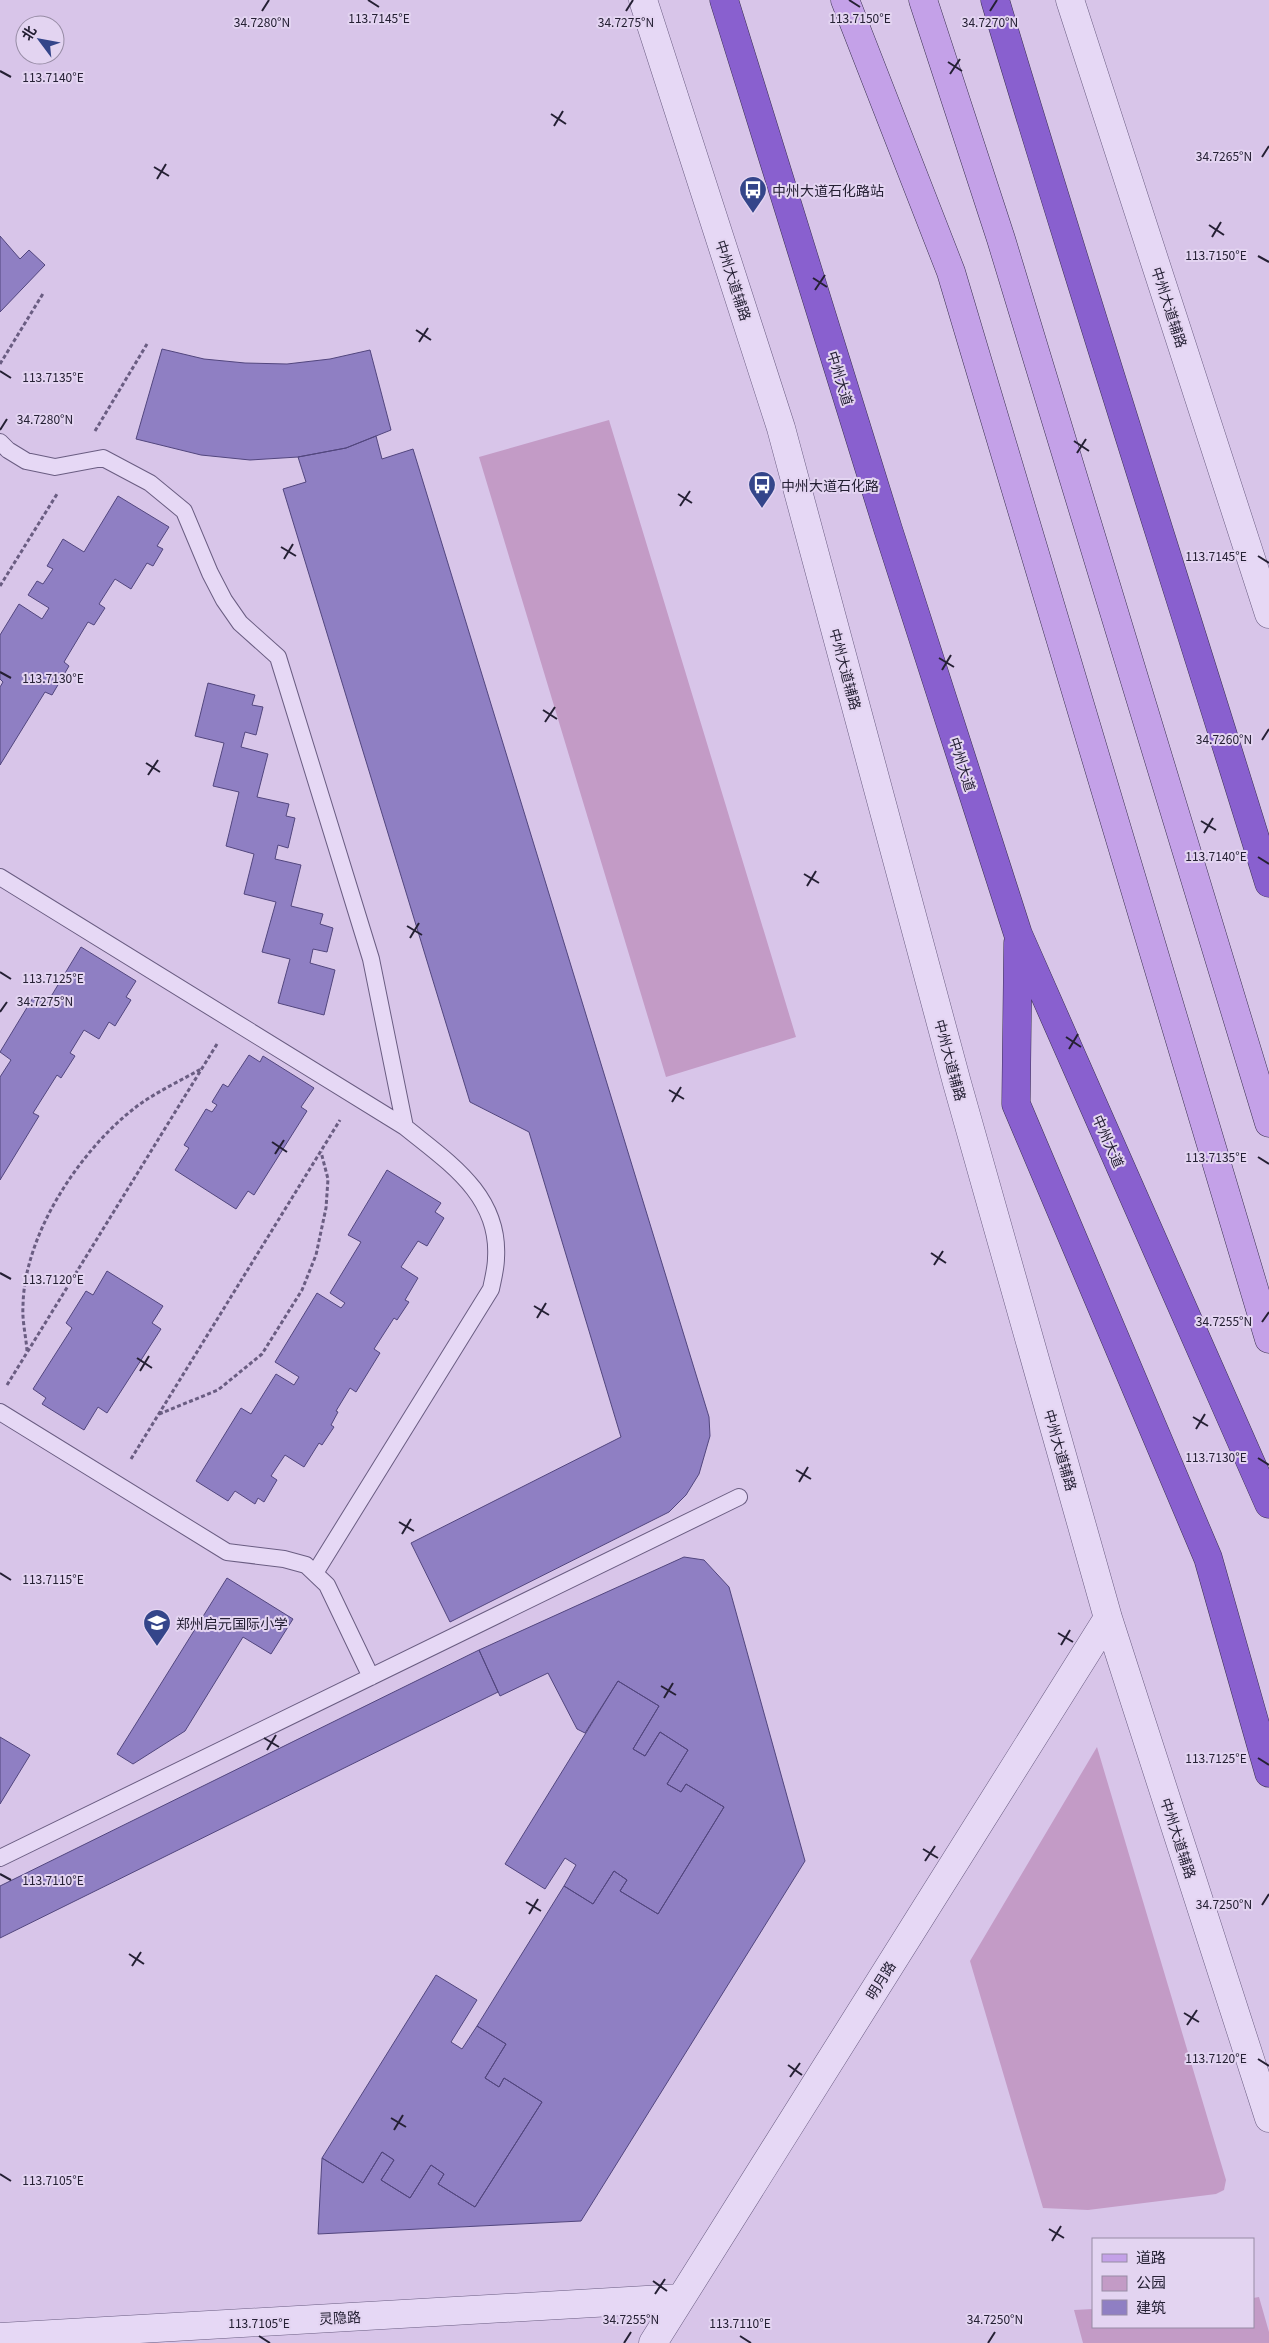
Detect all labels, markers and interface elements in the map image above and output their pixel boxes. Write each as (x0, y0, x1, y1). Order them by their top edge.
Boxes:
text: 113.7145°E (348, 9, 410, 26)
text: 113.7150°E (829, 9, 891, 26)
text: 34.7280°N (234, 13, 290, 30)
text: 34.7275°N (598, 13, 654, 30)
text: 34.7270°N (962, 13, 1018, 30)
north arrow (15, 15, 65, 65)
text: 北 (16, 21, 40, 44)
text: 113.7140°E (22, 68, 84, 85)
text: 34.7265°N (1196, 147, 1252, 164)
bus stop icon: 中州大道石化路站 (738, 175, 768, 214)
place label: 中州大道石化路站 (772, 180, 884, 200)
street label: 中州大道辅路 (712, 237, 756, 323)
text: 113.7150°E (1185, 246, 1247, 263)
street label: 中州大道辅路 (1148, 264, 1192, 350)
street label: 中州大道 (823, 348, 859, 408)
text: 113.7135°E (22, 368, 84, 385)
text: 34.7280°N (17, 410, 73, 427)
bus stop icon: 中州大道石化路 (747, 470, 777, 509)
place label: 中州大道石化路 (781, 475, 879, 495)
text: 113.7145°E (1185, 547, 1247, 564)
street label: 中州大道辅路 (825, 626, 867, 712)
text: 113.7130°E (22, 669, 84, 686)
text: 34.7260°N (1196, 730, 1252, 747)
street label: 中州大道 (945, 734, 981, 794)
text: 113.7140°E (1185, 847, 1247, 864)
text: 113.7125°E (22, 969, 84, 986)
text: 34.7275°N (17, 992, 73, 1009)
street label: 中州大道辅路 (930, 1017, 972, 1103)
street label: 中州大道 (1088, 1111, 1130, 1171)
text: 113.7135°E (1185, 1148, 1247, 1165)
text: 113.7120°E (22, 1270, 84, 1287)
text: 34.7255°N (1196, 1312, 1252, 1329)
street label: 中州大道辅路 (1040, 1407, 1082, 1493)
text: 113.7130°E (1185, 1448, 1247, 1465)
text: 113.7115°E (22, 1570, 84, 1587)
school or university icon: 郑州启元国际小学 (142, 1608, 172, 1647)
place label: 郑州启元国际小学 (176, 1613, 288, 1633)
text: 113.7125°E (1185, 1749, 1247, 1766)
street label: 中州大道辅路 (1157, 1795, 1201, 1881)
text: 113.7110°E (22, 1871, 84, 1888)
text: 34.7250°N (1196, 1895, 1252, 1912)
street label: 明月路 (860, 1957, 900, 2003)
text: 113.7120°E (1185, 2049, 1247, 2066)
text: 113.7105°E (22, 2171, 84, 2188)
legend (1092, 2238, 1254, 2328)
text: 道路 (1136, 2246, 1166, 2267)
text: 公园 (1136, 2271, 1166, 2292)
text: 建筑 (1136, 2296, 1166, 2317)
street label: 灵隐路 (319, 2306, 361, 2328)
text: 34.7255°N (603, 2310, 659, 2327)
text: 34.7250°N (967, 2310, 1023, 2327)
text: 113.7105°E (228, 2314, 290, 2331)
text: 113.7110°E (709, 2314, 771, 2331)

